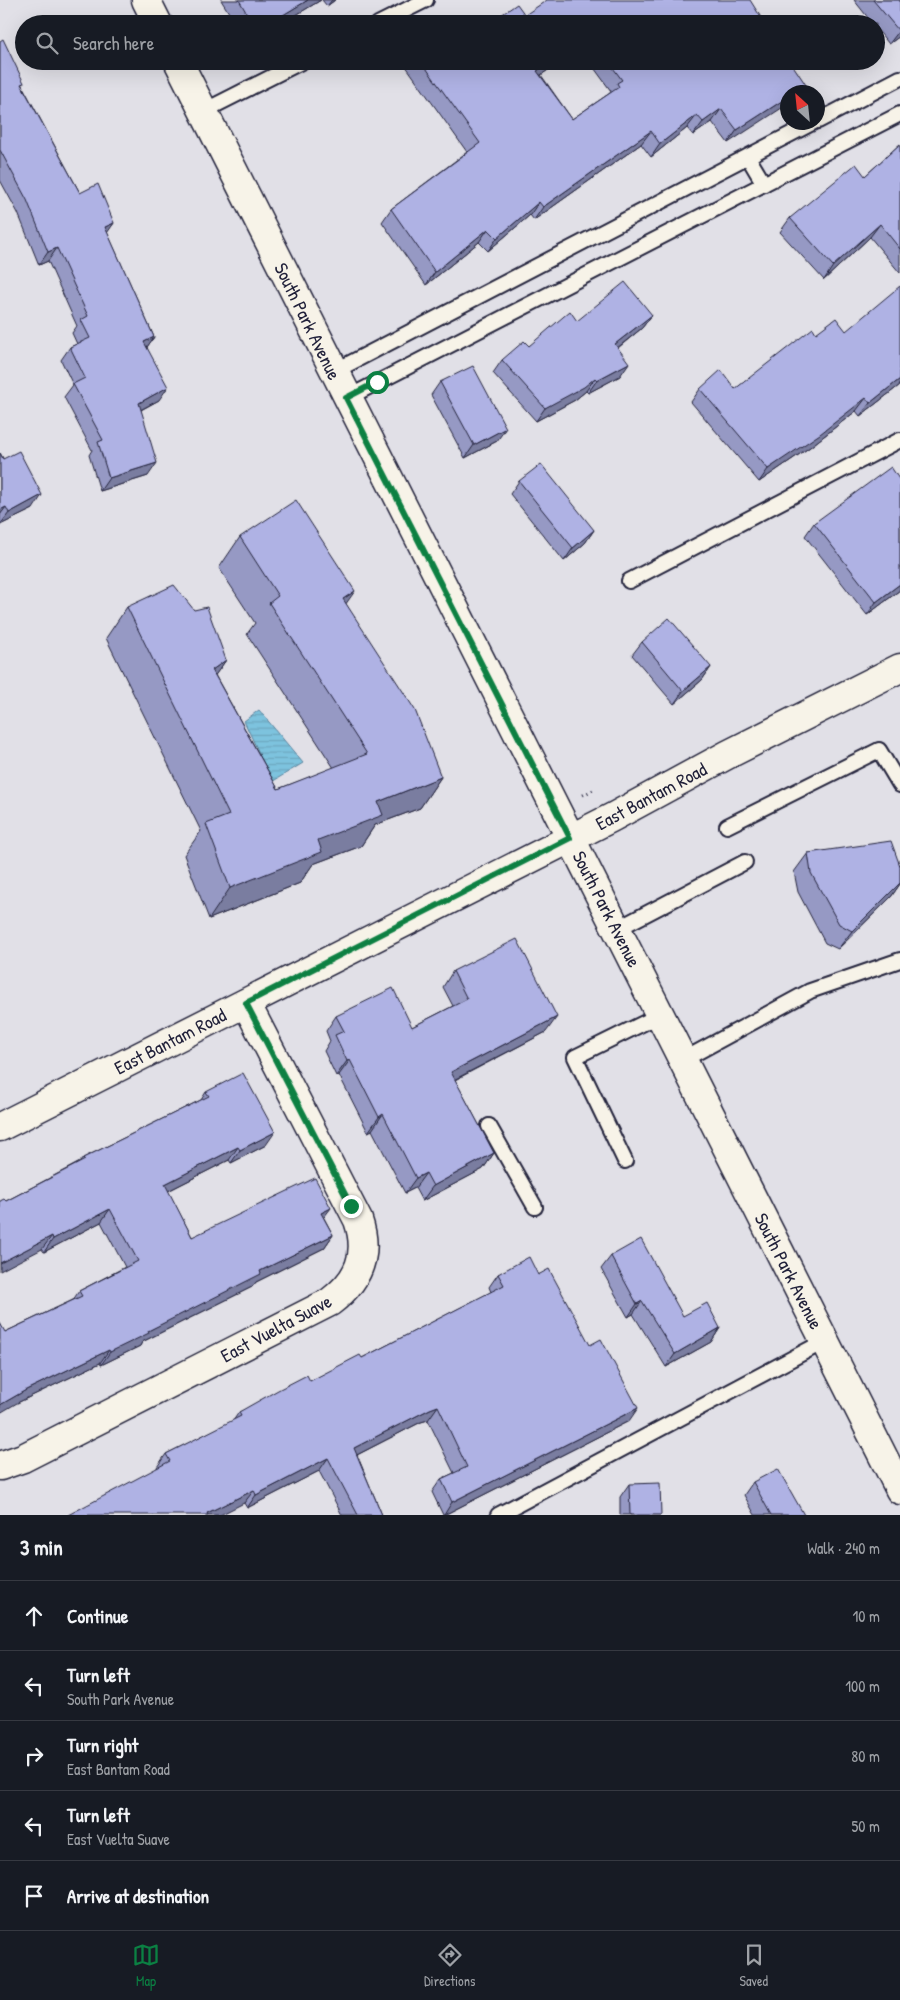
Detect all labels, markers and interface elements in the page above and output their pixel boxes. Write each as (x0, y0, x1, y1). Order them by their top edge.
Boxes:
search box (15, 15, 885, 70)
icon: search (33, 29, 61, 57)
text: Search here (73, 30, 154, 56)
north arrow (780, 85, 825, 130)
street label: South Park Avenue (268, 258, 348, 384)
route start (366, 371, 389, 394)
street label: East Bantam Road (591, 756, 712, 836)
street label: South Park Avenue (567, 846, 648, 972)
street label: East Bantam Road (110, 1001, 231, 1080)
route end (340, 1195, 363, 1218)
street label: South Park Avenue (749, 1208, 830, 1334)
street label: East Vuelta Suave (216, 1288, 336, 1368)
text: 3 min (20, 1533, 63, 1562)
text: Walk · 240 m (807, 1537, 880, 1559)
icon: ahead (20, 1602, 48, 1630)
text: Continue (67, 1603, 128, 1629)
text: 10 m (852, 1605, 880, 1627)
text: Turn left (67, 1662, 130, 1688)
icon: left (20, 1672, 48, 1700)
text: 100 m (845, 1675, 880, 1697)
text: South Park Avenue (67, 1688, 174, 1710)
text: Turn right (67, 1732, 138, 1758)
icon: right (20, 1742, 48, 1770)
text: 80 m (851, 1745, 880, 1767)
text: East Bantam Road (67, 1758, 170, 1780)
text: Turn left (67, 1802, 130, 1828)
icon: left (20, 1812, 48, 1840)
text: 50 m (852, 1815, 880, 1837)
text: East Vuelta Suave (67, 1828, 170, 1850)
icon: arrive (20, 1882, 48, 1910)
text: Arrive at destination (67, 1883, 209, 1909)
tab: Map (132, 1941, 160, 1990)
tab: Directions (424, 1941, 475, 1990)
tab: Saved (739, 1941, 768, 1990)

